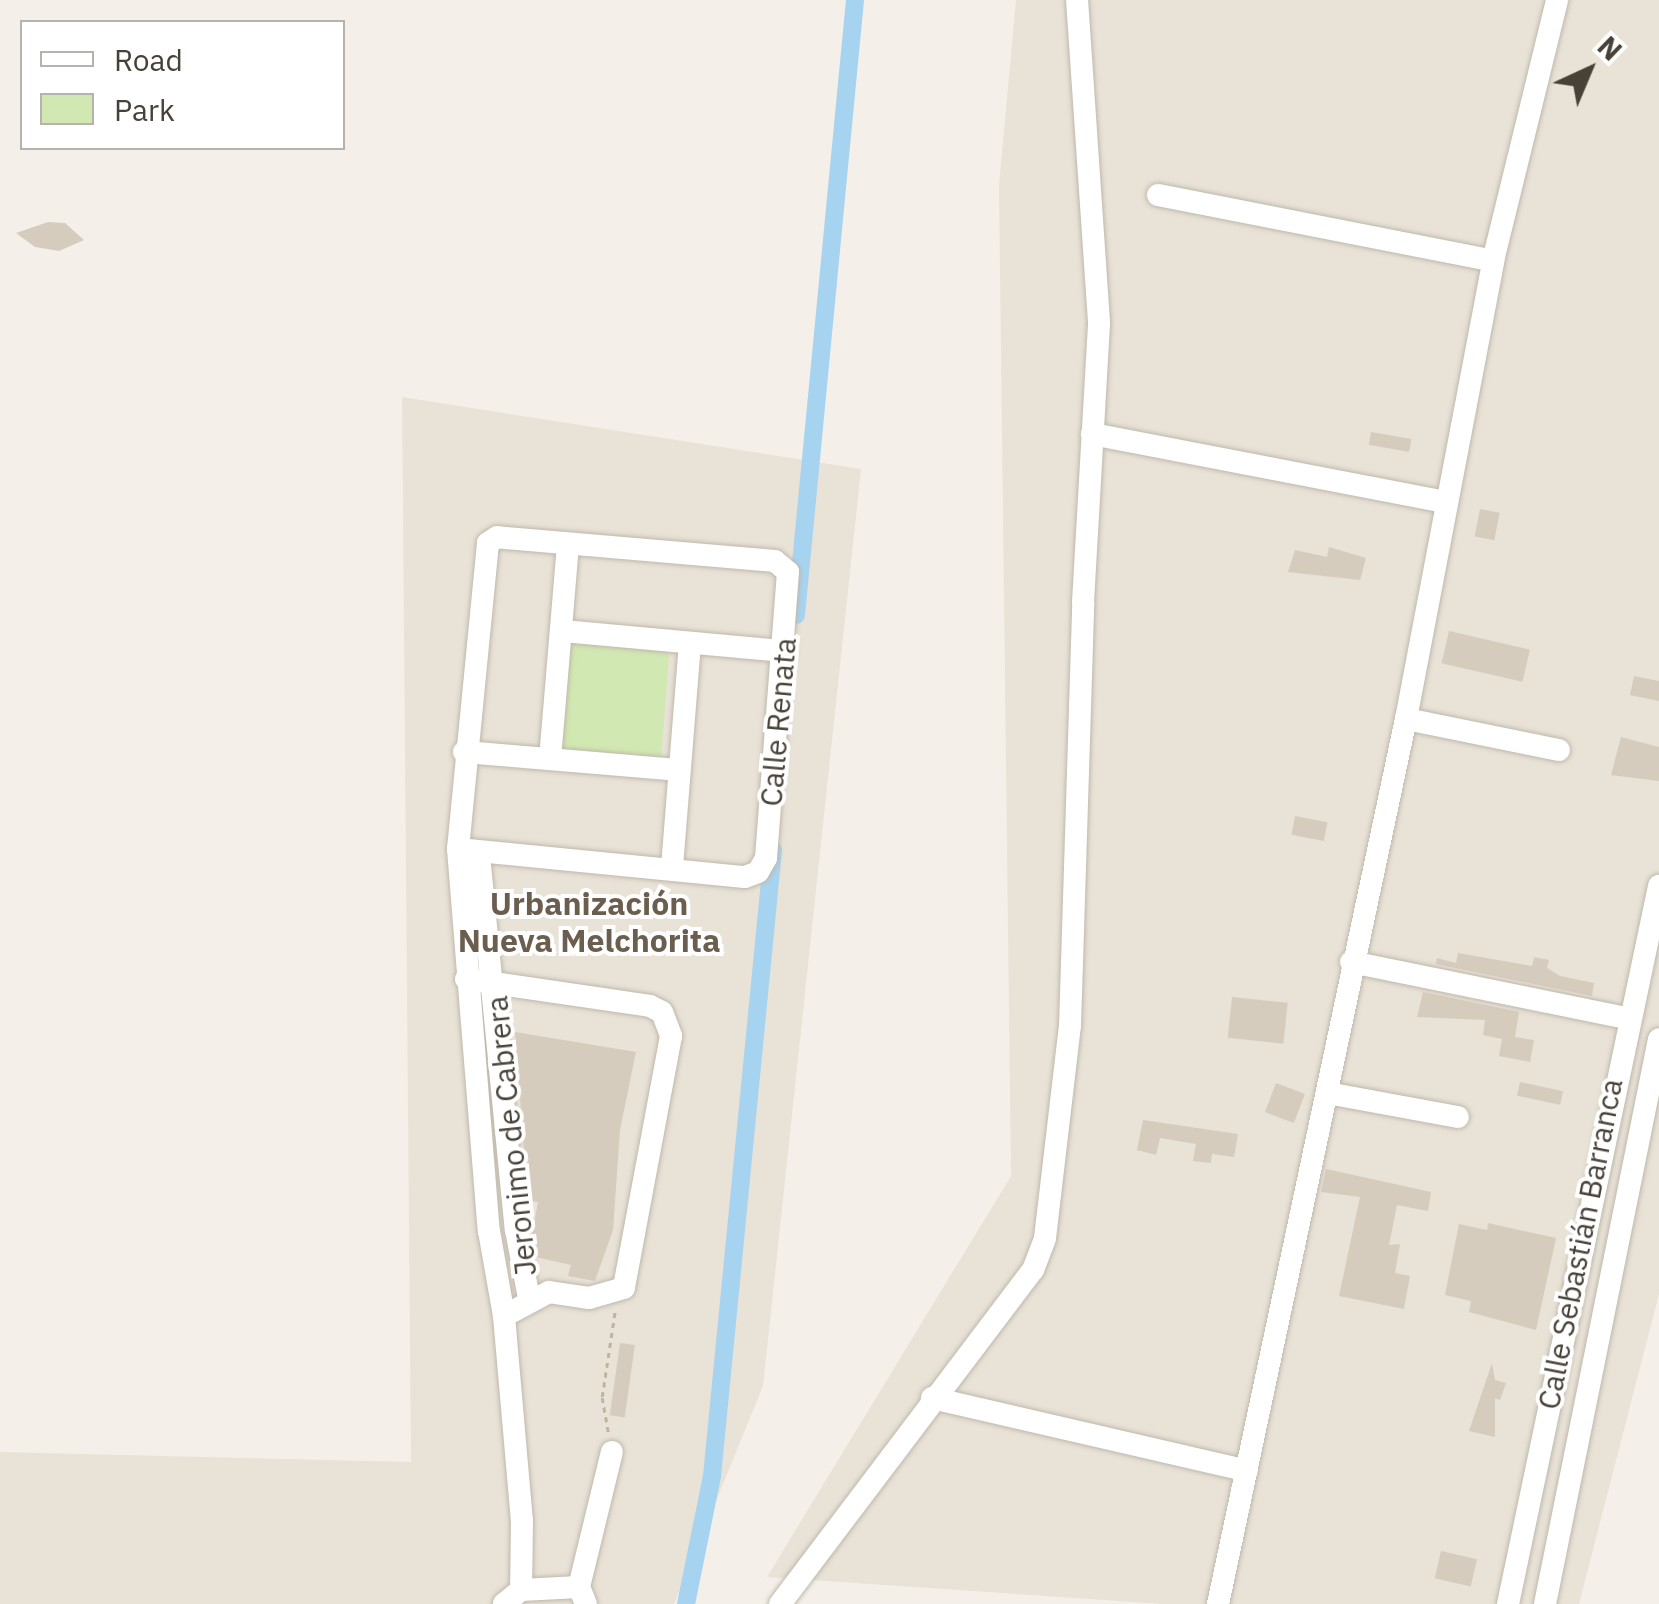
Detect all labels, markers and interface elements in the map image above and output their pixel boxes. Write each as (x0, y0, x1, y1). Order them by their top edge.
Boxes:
legend (20, 20, 345, 150)
north arrow (1539, 20, 1639, 120)
text: N (1590, 28, 1630, 68)
text: Road (114, 40, 183, 79)
text: Park (114, 90, 175, 129)
street label: Calle Renata (753, 636, 803, 808)
district label: Urbanización Nueva Melchorita (458, 885, 720, 960)
street label: Jeronimo de Cabrera (478, 994, 544, 1278)
street label: Calle Sebastián Barranca (1530, 1076, 1630, 1412)

